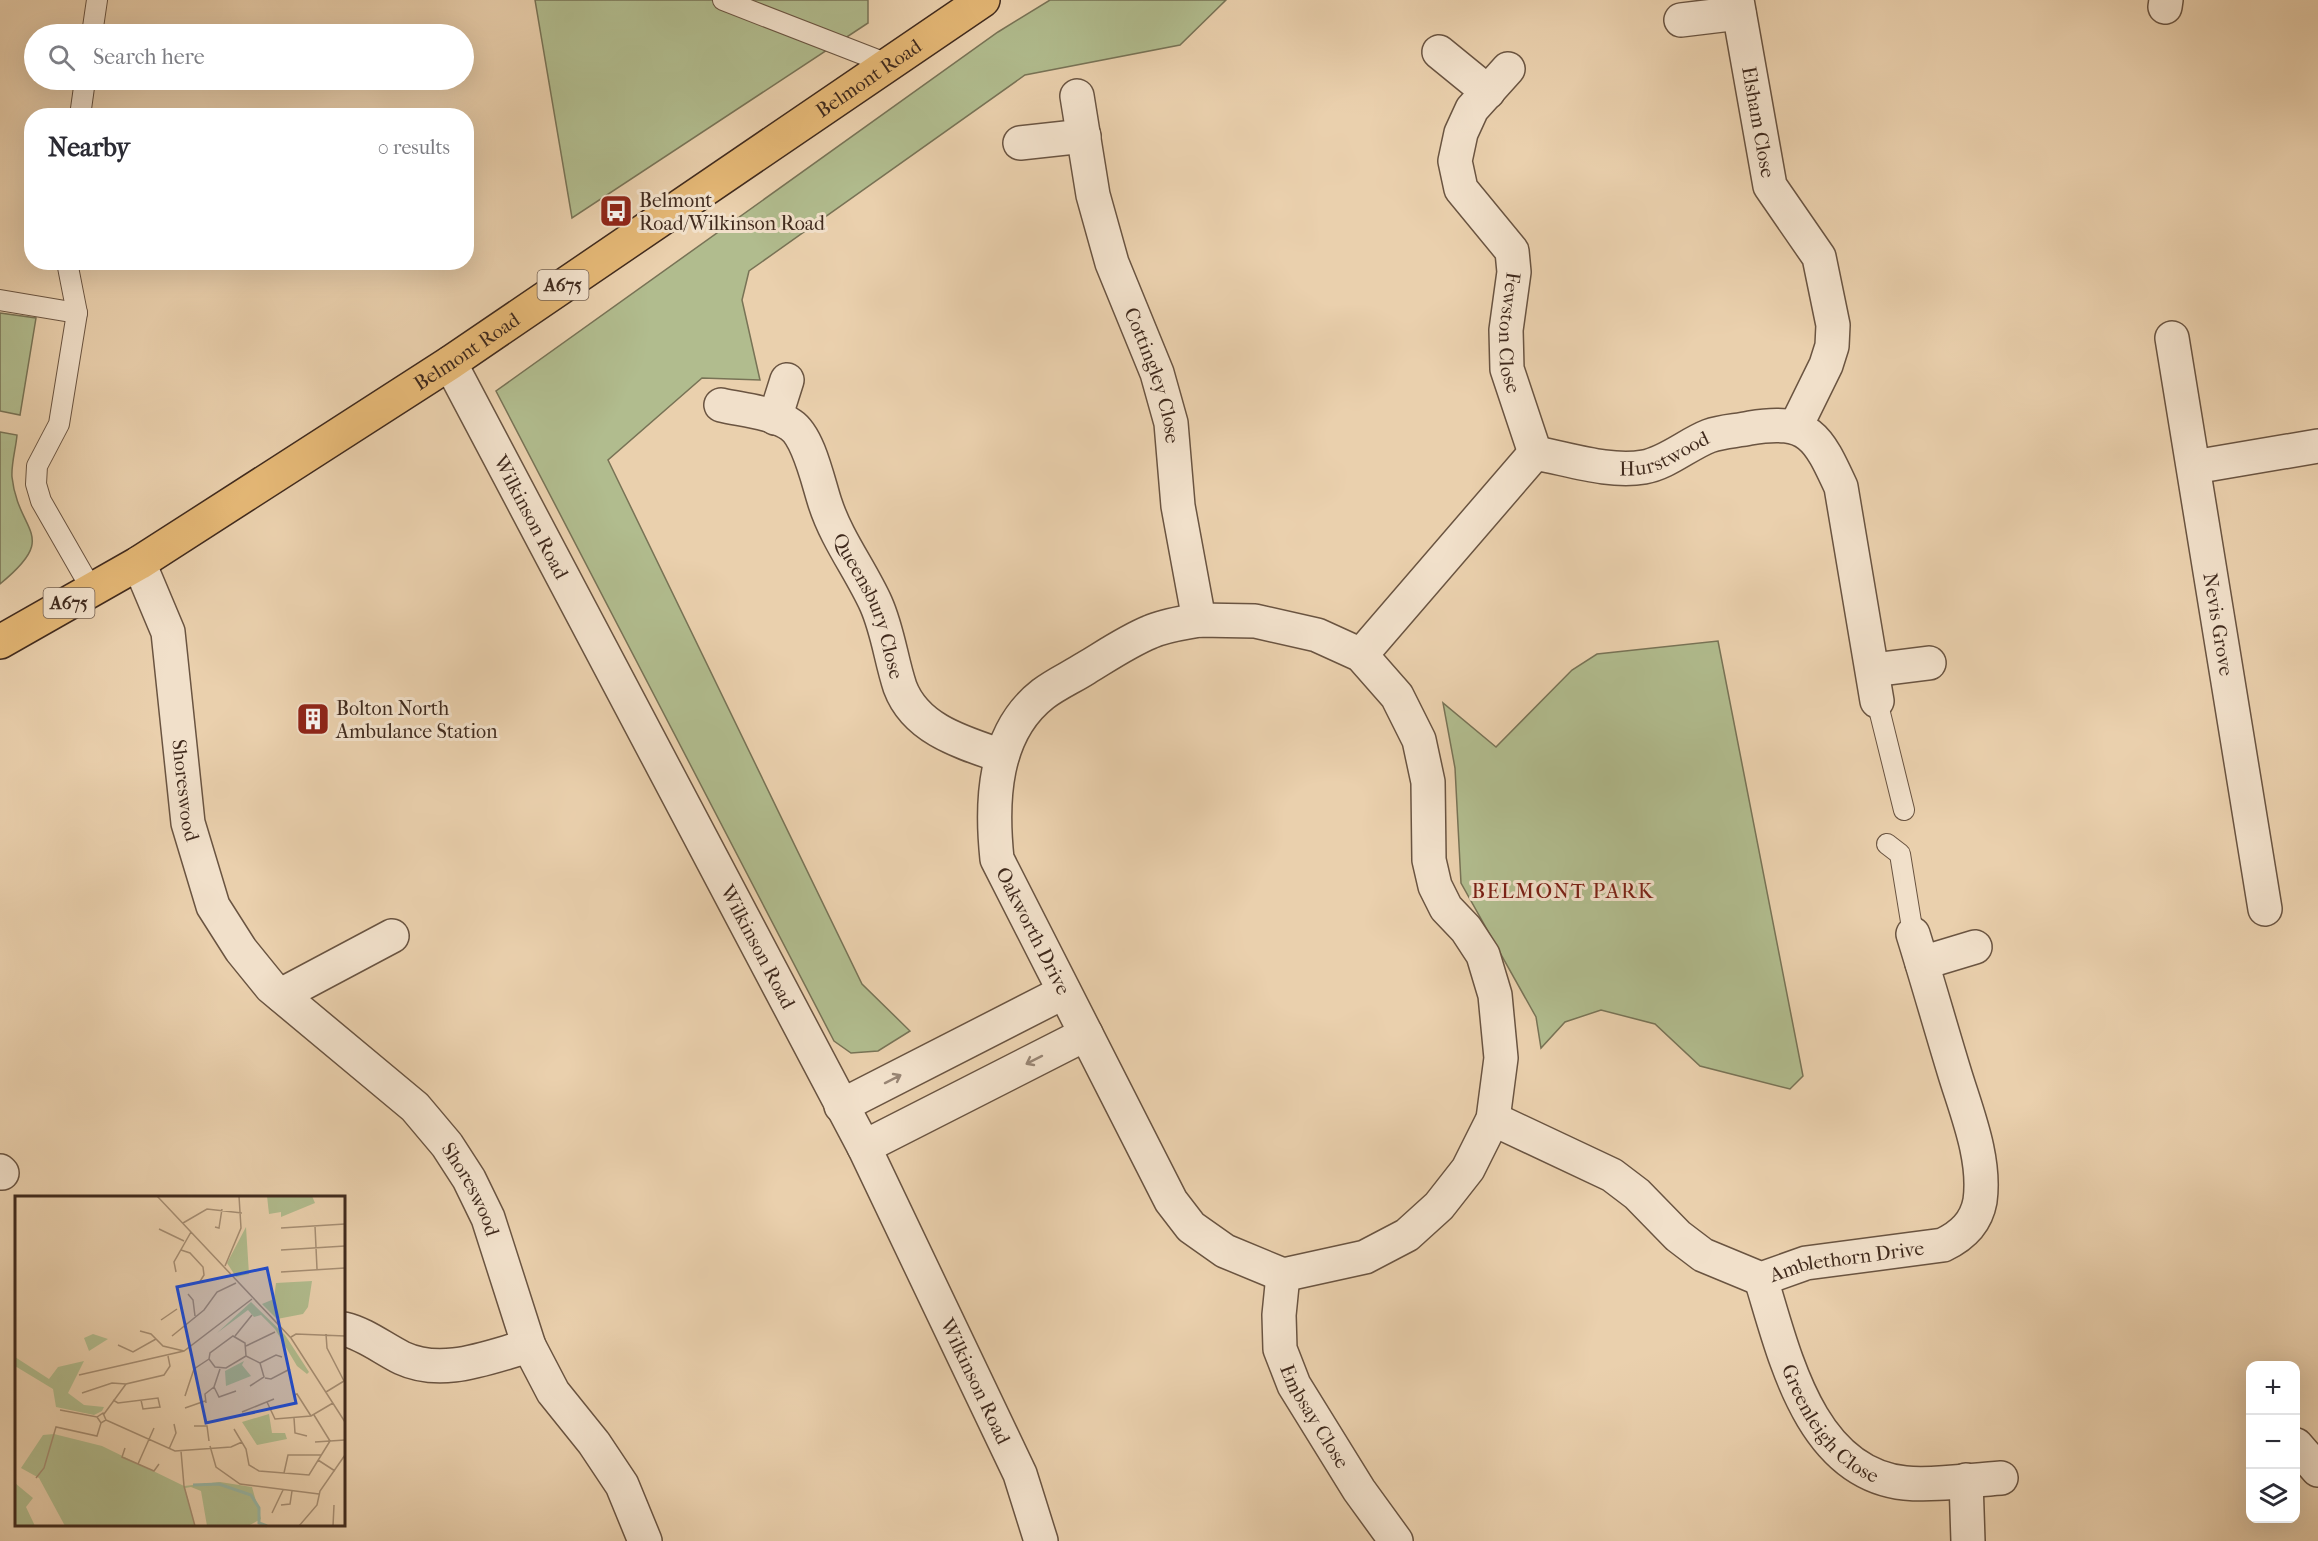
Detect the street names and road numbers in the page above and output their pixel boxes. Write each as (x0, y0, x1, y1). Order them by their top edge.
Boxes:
street label: Belmont Road (811, 33, 927, 122)
street label: Elsham Close (1737, 65, 1780, 180)
road number: A675 (538, 270, 588, 300)
street label: Fewston Close (1494, 271, 1526, 396)
street label: Cottingley Close (1120, 304, 1184, 444)
street label: Belmont Road (409, 307, 525, 395)
street label: Hurstwood (1619, 426, 1713, 480)
street label: Wilkinson Road (489, 450, 574, 584)
street label: Queensbury Close (828, 529, 908, 682)
street label: Nevis Grove (2199, 571, 2238, 678)
road number: A675 (44, 588, 94, 618)
street label: Shoreswood (168, 738, 205, 845)
street label: Oakworth Drive (991, 863, 1075, 999)
street label: Wilkinson Road (716, 880, 801, 1013)
street label: Shoreswood (437, 1138, 505, 1240)
street label: Amblethorn Drive (1765, 1236, 1925, 1287)
street label: Wilkinson Road (935, 1314, 1016, 1449)
street label: Embsay Close (1276, 1361, 1354, 1472)
street label: Greenleigh Close (1777, 1361, 1882, 1487)

